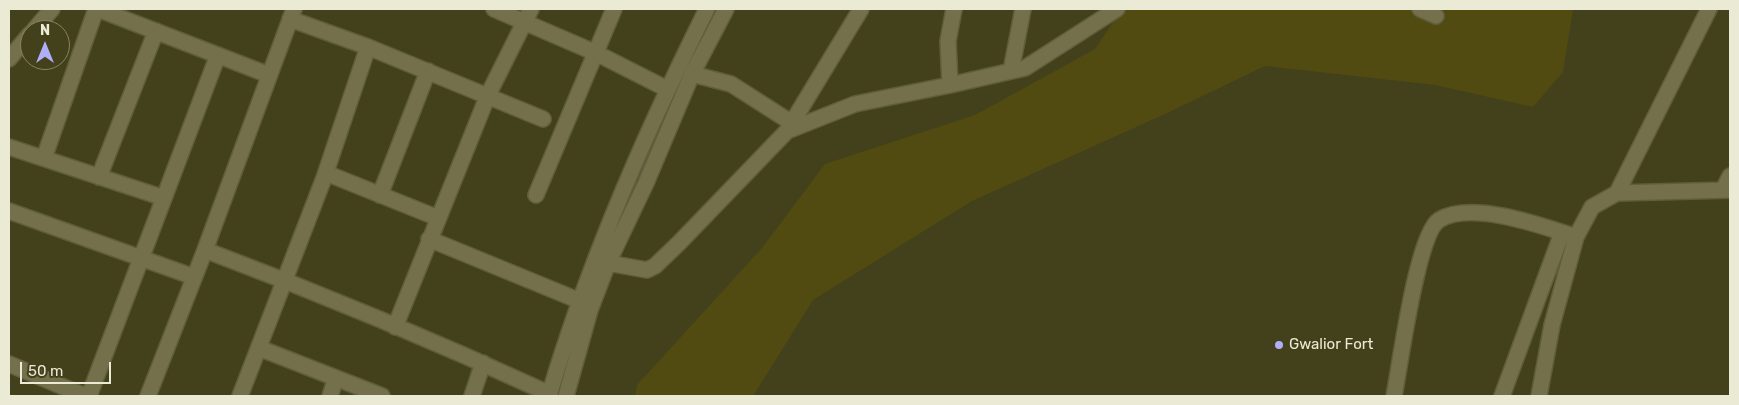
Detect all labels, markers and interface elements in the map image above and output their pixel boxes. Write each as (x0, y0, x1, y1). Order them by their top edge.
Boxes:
north arrow (20, 20, 70, 70)
text: N (40, 22, 50, 39)
place label: Gwalior Fort (1289, 336, 1373, 354)
marker: Gwalior Fort (1273, 339, 1285, 351)
scale bar (22, 352, 114, 384)
text: 50 m (28, 362, 63, 380)

